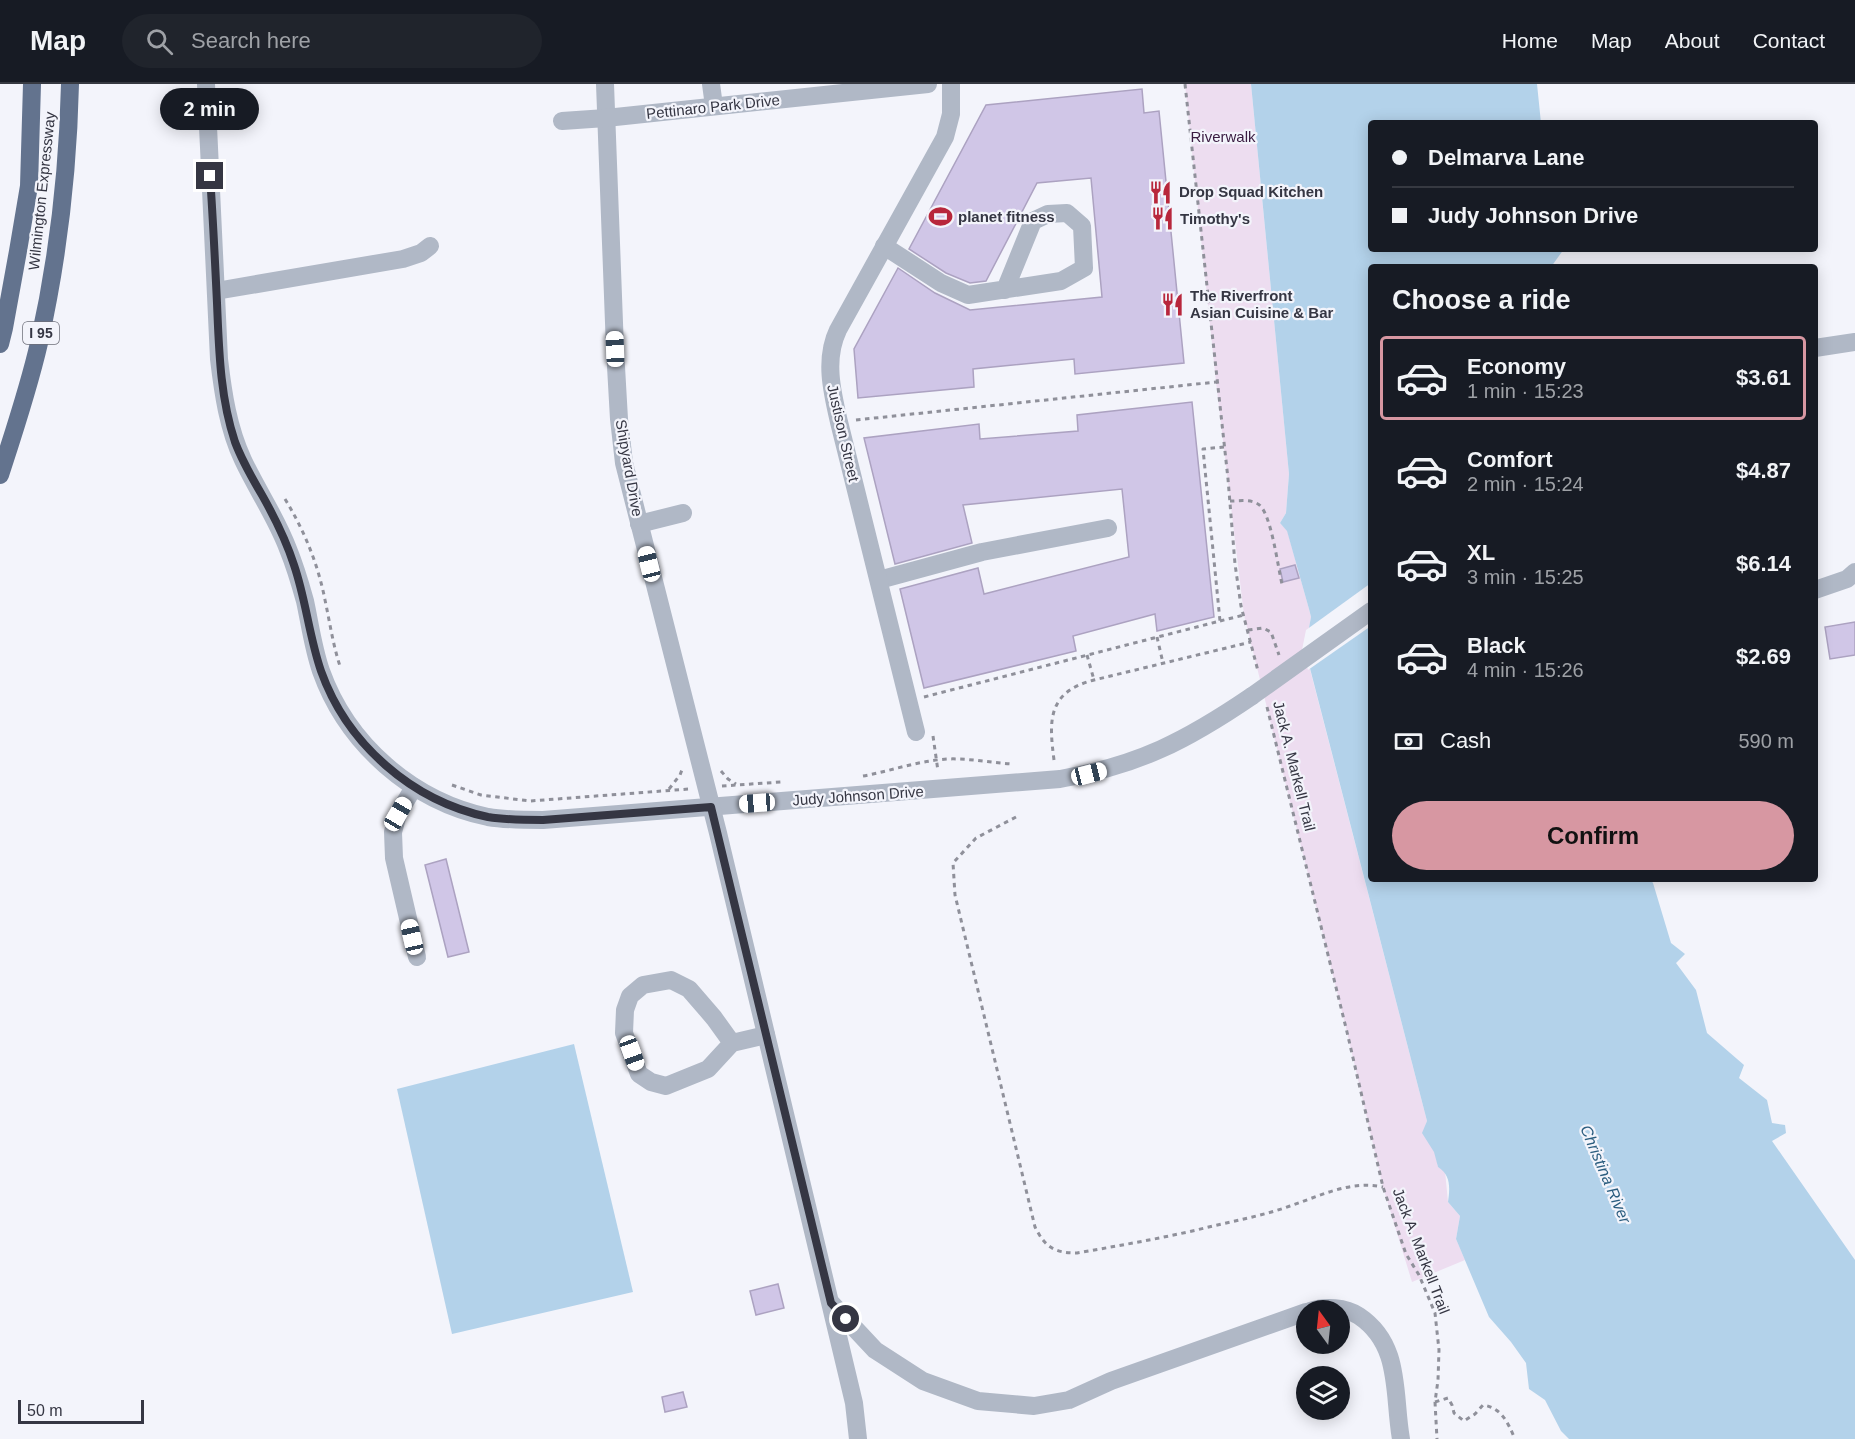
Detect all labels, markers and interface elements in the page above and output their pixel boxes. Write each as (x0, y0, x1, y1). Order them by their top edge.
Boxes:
search box (122, 14, 542, 68)
text: Map (30, 25, 86, 56)
icon: search (143, 25, 176, 58)
text: Search here (191, 28, 311, 53)
text: Home (1502, 29, 1558, 52)
text: Map (1591, 29, 1632, 52)
text: About (1665, 29, 1720, 52)
text: Contact (1753, 29, 1825, 52)
callout: 2 min (160, 89, 260, 131)
street label: Pettinaro Park Drive (645, 91, 781, 122)
text: 2 min (183, 98, 236, 120)
street label: Wilmington Expressway (25, 110, 58, 271)
park label: Riverwalk (1190, 128, 1256, 145)
text: Delmarva Lane (1428, 145, 1585, 170)
route end (196, 162, 223, 189)
restaurant icon: Drop Squad Kitchen (1148, 179, 1174, 205)
place label: Drop Squad Kitchen (1179, 183, 1323, 200)
text: Judy Johnson Drive (1428, 203, 1638, 228)
sports icon: planet fitness (927, 204, 953, 230)
restaurant icon: Timothy's (1149, 206, 1175, 232)
place label: planet fitness (958, 208, 1055, 225)
place label: Timothy's (1180, 210, 1250, 227)
text: Choose a ride (1392, 285, 1571, 315)
place label: The Riverfront Asian Cuisine & Bar (1190, 287, 1334, 321)
restaurant icon: The Riverfront Asian Cuisine & Bar (1159, 292, 1185, 318)
road number: I 95 (23, 322, 59, 344)
car (605, 331, 625, 367)
icon: car (1395, 351, 1449, 405)
text: Economy (1467, 354, 1566, 379)
text: $3.61 (1736, 365, 1791, 390)
text: 1 min · 15:23 (1467, 380, 1584, 402)
street label: Justison Street (824, 383, 863, 484)
street label: Shipyard Drive (613, 418, 646, 518)
icon: car (1395, 444, 1449, 498)
text: Comfort (1467, 447, 1553, 472)
text: $4.87 (1736, 458, 1791, 483)
text: 2 min · 15:24 (1467, 473, 1584, 495)
icon: car (1395, 537, 1449, 591)
text: XL (1467, 540, 1495, 565)
car (636, 544, 662, 584)
text: $6.14 (1736, 551, 1791, 576)
text: 3 min · 15:25 (1467, 566, 1584, 588)
icon: car (1395, 630, 1449, 684)
text: Black (1467, 633, 1526, 658)
text: $2.69 (1736, 644, 1791, 669)
text: 4 min · 15:26 (1467, 659, 1584, 681)
street label: Jack A. Markell Trail (1270, 699, 1319, 833)
icon: cash (1392, 725, 1425, 758)
text: Cash (1440, 728, 1491, 753)
text: 590 m (1738, 730, 1794, 752)
car (1069, 761, 1109, 787)
street label: Judy Johnson Drive (792, 782, 924, 809)
car (738, 793, 776, 813)
car (381, 794, 415, 834)
button: Confirm (1392, 801, 1794, 870)
car (399, 917, 425, 957)
car (617, 1033, 647, 1073)
water label: Christina River (1577, 1123, 1634, 1226)
street label: Jack A. Markell Trail (1390, 1186, 1453, 1316)
north arrow (1296, 1300, 1350, 1354)
map controls (1296, 1300, 1350, 1420)
route start (832, 1305, 859, 1332)
button: layers (1296, 1366, 1350, 1420)
scale bar (18, 1397, 144, 1424)
text: 50 m (27, 1402, 63, 1419)

